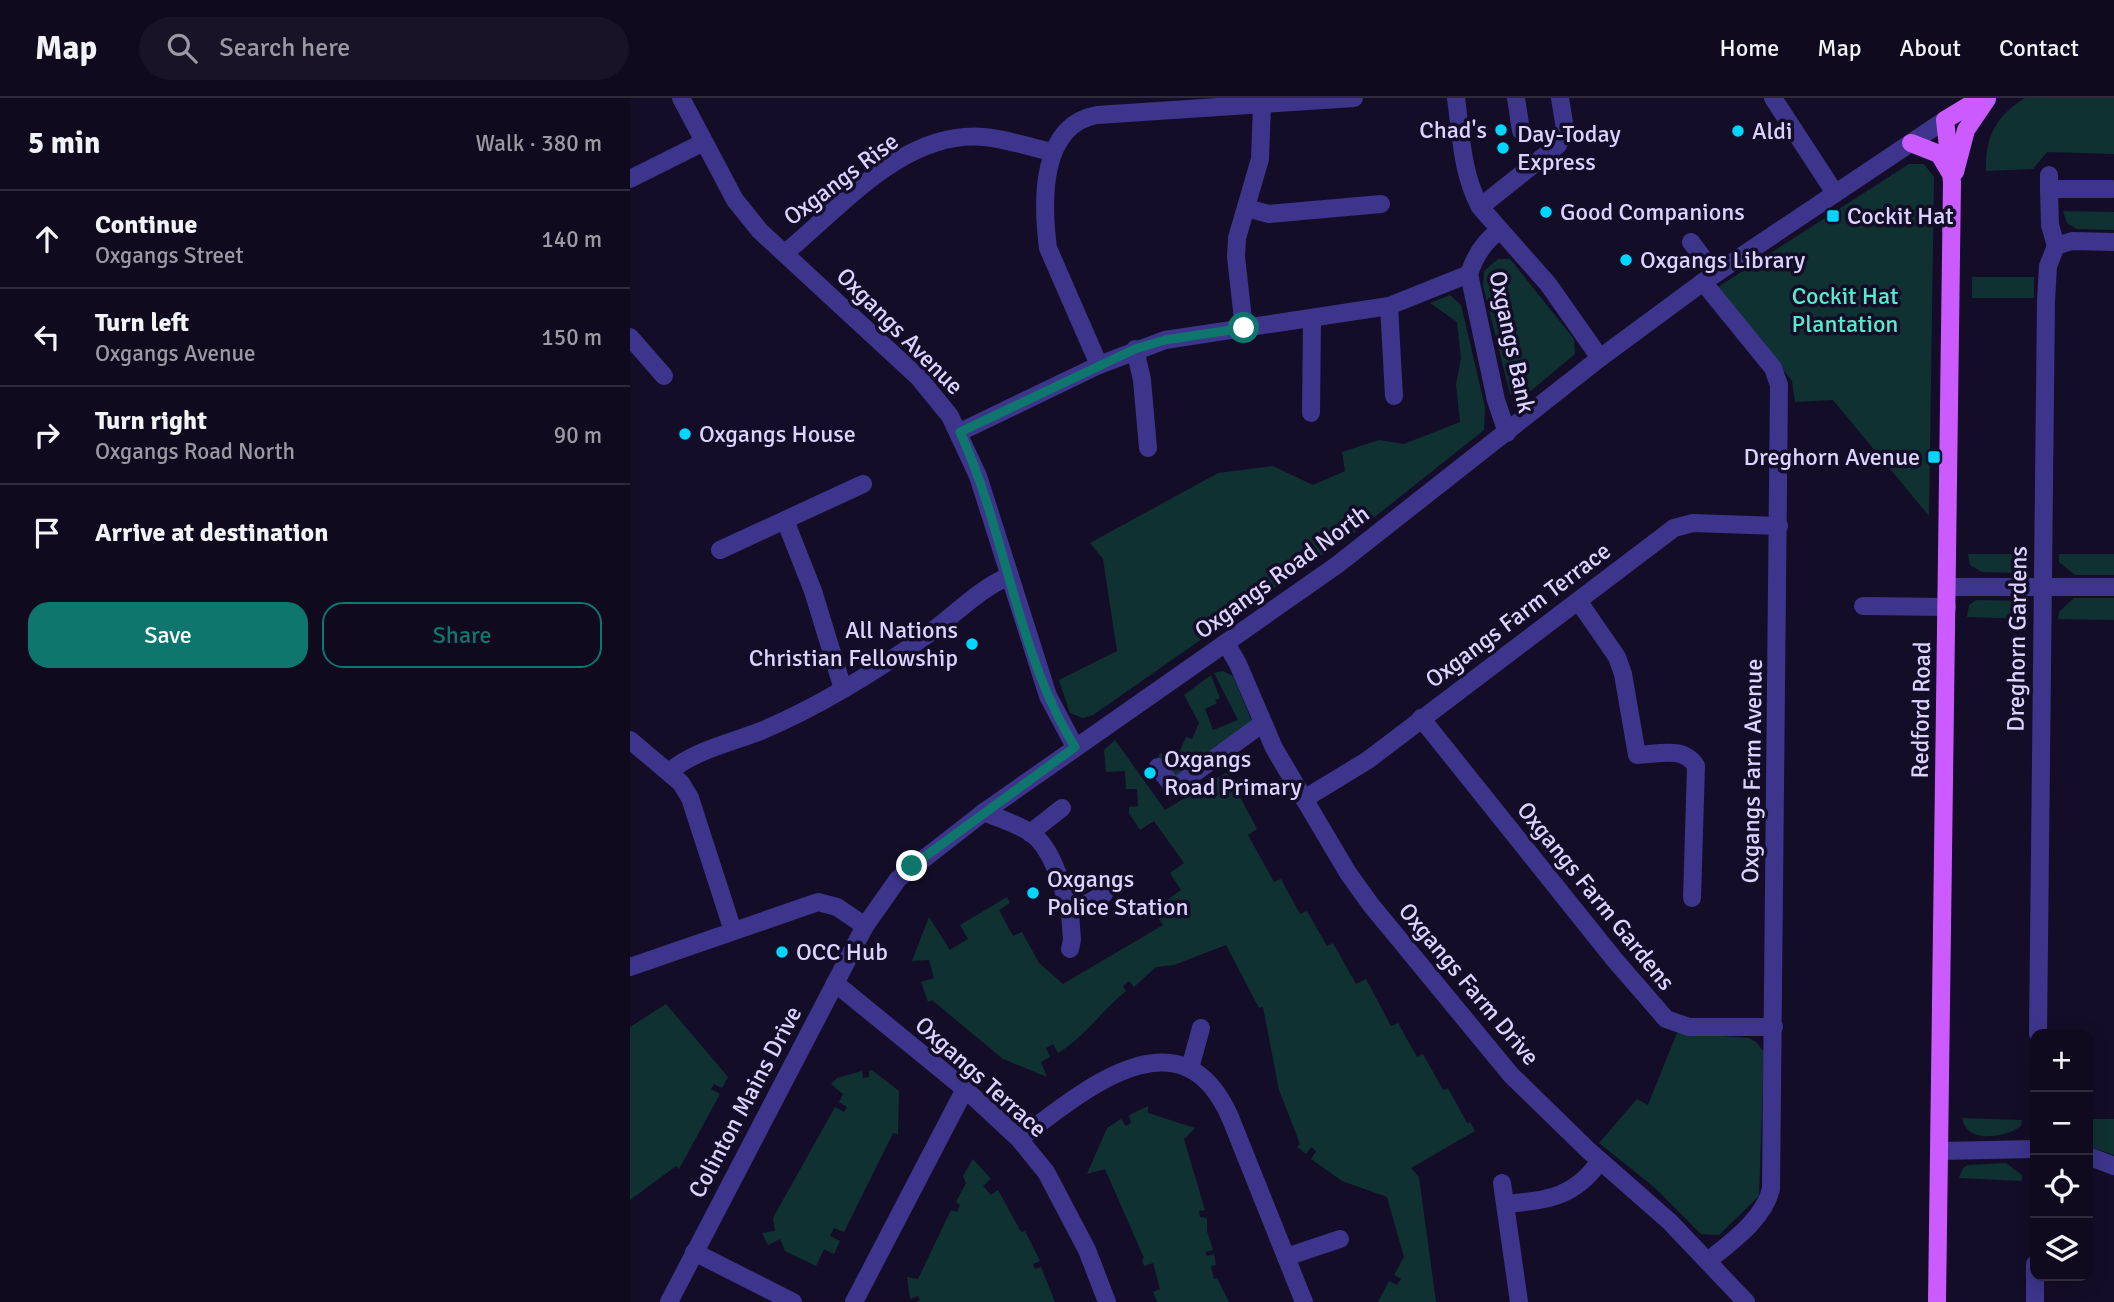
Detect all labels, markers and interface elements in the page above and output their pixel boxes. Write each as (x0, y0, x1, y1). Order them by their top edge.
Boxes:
search box (139, 17, 629, 80)
text: Map (35, 28, 97, 69)
icon: search (163, 29, 201, 67)
text: Search here (219, 32, 350, 64)
text: Home (1719, 33, 1779, 63)
text: Map (1817, 33, 1862, 63)
text: About (1900, 33, 1961, 63)
text: Contact (1999, 33, 2079, 63)
place label: Chad's (1419, 115, 1487, 145)
place label: Aldi (1752, 116, 1792, 146)
place label: Day-Today Express (1517, 119, 1621, 177)
marker: Chad's (1493, 122, 1509, 138)
marker: Aldi (1730, 123, 1746, 139)
text: 5 min (28, 125, 100, 162)
street label: Oxgangs Rise (778, 126, 904, 232)
text: Walk · 380 m (476, 129, 602, 158)
marker: Day-Today Express (1495, 140, 1511, 156)
place label: Good Companions (1560, 197, 1745, 227)
place label: Cockit Hat (1847, 201, 1954, 231)
marker: Good Companions (1538, 204, 1554, 220)
marker: Cockit Hat (1825, 208, 1841, 224)
text: Continue (95, 209, 197, 241)
icon: ahead (28, 220, 66, 258)
text: 140 m (541, 225, 602, 254)
text: Oxgangs Street (95, 241, 244, 270)
place label: Oxgangs Library (1640, 245, 1805, 275)
marker: Oxgangs Library (1618, 252, 1634, 268)
street label: Oxgangs Avenue (830, 261, 970, 401)
street label: Oxgangs Bank (1482, 268, 1542, 416)
park label: Cockit Hat Plantation (1792, 281, 1898, 339)
text: Turn left (95, 307, 189, 339)
route start (1228, 312, 1259, 343)
icon: left (28, 318, 66, 356)
text: 150 m (541, 323, 602, 352)
text: Oxgangs Avenue (95, 339, 256, 368)
text: Turn right (95, 405, 207, 437)
icon: right (28, 416, 66, 454)
place label: Oxgangs House (699, 419, 856, 449)
text: 90 m (554, 421, 602, 450)
marker: Oxgangs House (677, 426, 693, 442)
text: Oxgangs Road North (95, 437, 295, 466)
place label: Dreghorn Avenue (1744, 442, 1920, 472)
marker: Dreghorn Avenue (1926, 449, 1942, 465)
street label: Oxgangs Road North (1189, 499, 1375, 645)
icon: arrive (28, 514, 66, 552)
text: Arrive at destination (95, 517, 328, 549)
street label: Oxgangs Farm Terrace (1419, 536, 1617, 694)
street label: Dreghorn Gardens (2000, 546, 2034, 732)
button: Save (28, 602, 308, 668)
button: Share (322, 602, 602, 668)
place label: All Nations Christian Fellowship (749, 615, 958, 673)
marker: All Nations Christian Fellowship (964, 636, 980, 652)
street label: Redford Road (1905, 641, 1937, 779)
street label: Oxgangs Farm Avenue (1735, 658, 1769, 884)
place label: Oxgangs Road Primary (1164, 744, 1302, 802)
marker: Oxgangs Road Primary (1142, 765, 1158, 781)
street label: Oxgangs Farm Gardens (1511, 796, 1681, 996)
route end (896, 850, 927, 881)
place label: Oxgangs Police Station (1047, 864, 1189, 922)
marker: Oxgangs Police Station (1025, 885, 1041, 901)
street label: Oxgangs Farm Drive (1392, 896, 1546, 1072)
place label: OCC Hub (796, 937, 888, 967)
marker: OCC Hub (774, 944, 790, 960)
street label: Colinton Mains Drive (682, 1001, 808, 1203)
street label: Oxgangs Terrace (909, 1010, 1053, 1144)
map controls (2030, 1029, 2093, 1281)
button: + (2030, 1029, 2093, 1092)
button: − (2030, 1092, 2093, 1155)
button: locate (2030, 1155, 2093, 1218)
button: layers (2030, 1218, 2093, 1281)

